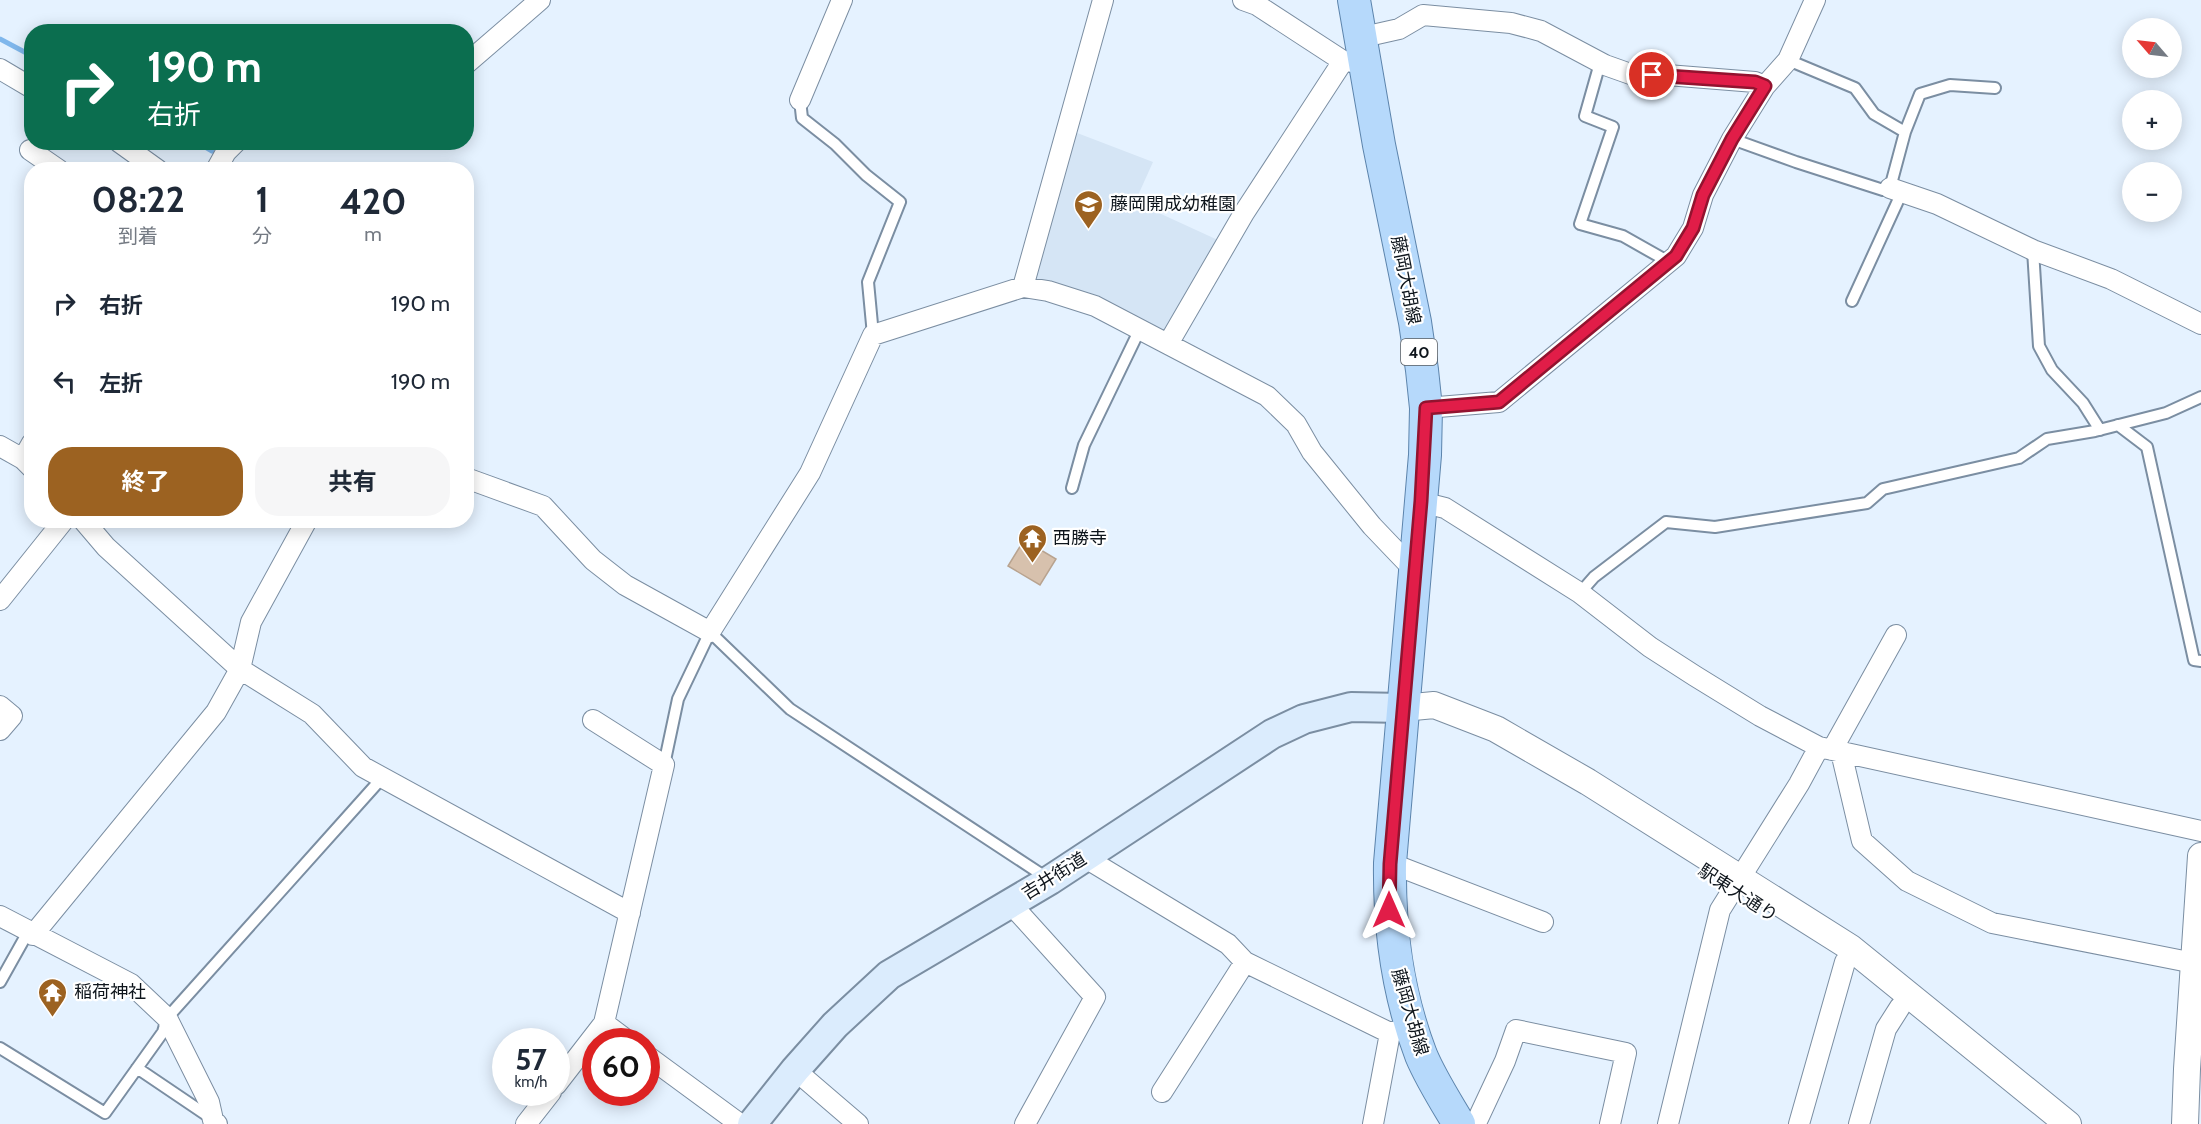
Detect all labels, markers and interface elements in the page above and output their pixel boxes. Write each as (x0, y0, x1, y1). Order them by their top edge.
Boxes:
north arrow (2122, 18, 2182, 78)
map controls (2122, 18, 2182, 222)
text: 190 m (147, 41, 262, 93)
icon: right (48, 48, 126, 126)
pin (1626, 49, 1677, 100)
icon: arrive (1635, 58, 1668, 91)
button: + (2122, 90, 2182, 150)
text: 右折 (147, 98, 201, 131)
button: − (2122, 162, 2182, 222)
text: 08:22 (91, 177, 185, 221)
text: 1 (256, 177, 269, 221)
text: 420 (340, 179, 406, 223)
school or university icon: 藤岡開成幼稚園 (1073, 188, 1105, 230)
place label: 藤岡開成幼稚園 (1110, 193, 1236, 215)
text: m (364, 222, 382, 246)
text: 到着 (118, 224, 158, 248)
text: 分 (252, 224, 272, 248)
street label: 藤岡大胡線 (1387, 234, 1425, 326)
icon: right (48, 287, 81, 320)
text: 190 m (391, 290, 450, 317)
text: 右折 (99, 292, 143, 319)
road number: 40 (1401, 339, 1437, 365)
icon: left (48, 365, 81, 398)
text: 190 m (391, 368, 450, 395)
text: 左折 (99, 370, 143, 397)
button: 終了 (48, 447, 243, 516)
button: 共有 (255, 447, 450, 516)
temple icon: 西勝寺 (1016, 522, 1048, 564)
place label: 西勝寺 (1053, 527, 1107, 549)
street label: 吉井街道 (1018, 848, 1090, 904)
street label: 駅東大通り (1694, 859, 1782, 927)
position arrow (1357, 878, 1421, 942)
street label: 藤岡大胡線 (1387, 966, 1433, 1058)
temple icon: 稲荷神社 (37, 976, 69, 1018)
place label: 稲荷神社 (74, 981, 146, 1003)
speed limit sign: 60 (582, 1028, 660, 1106)
text: 57 (515, 1041, 547, 1078)
text: km/h (515, 1073, 547, 1091)

